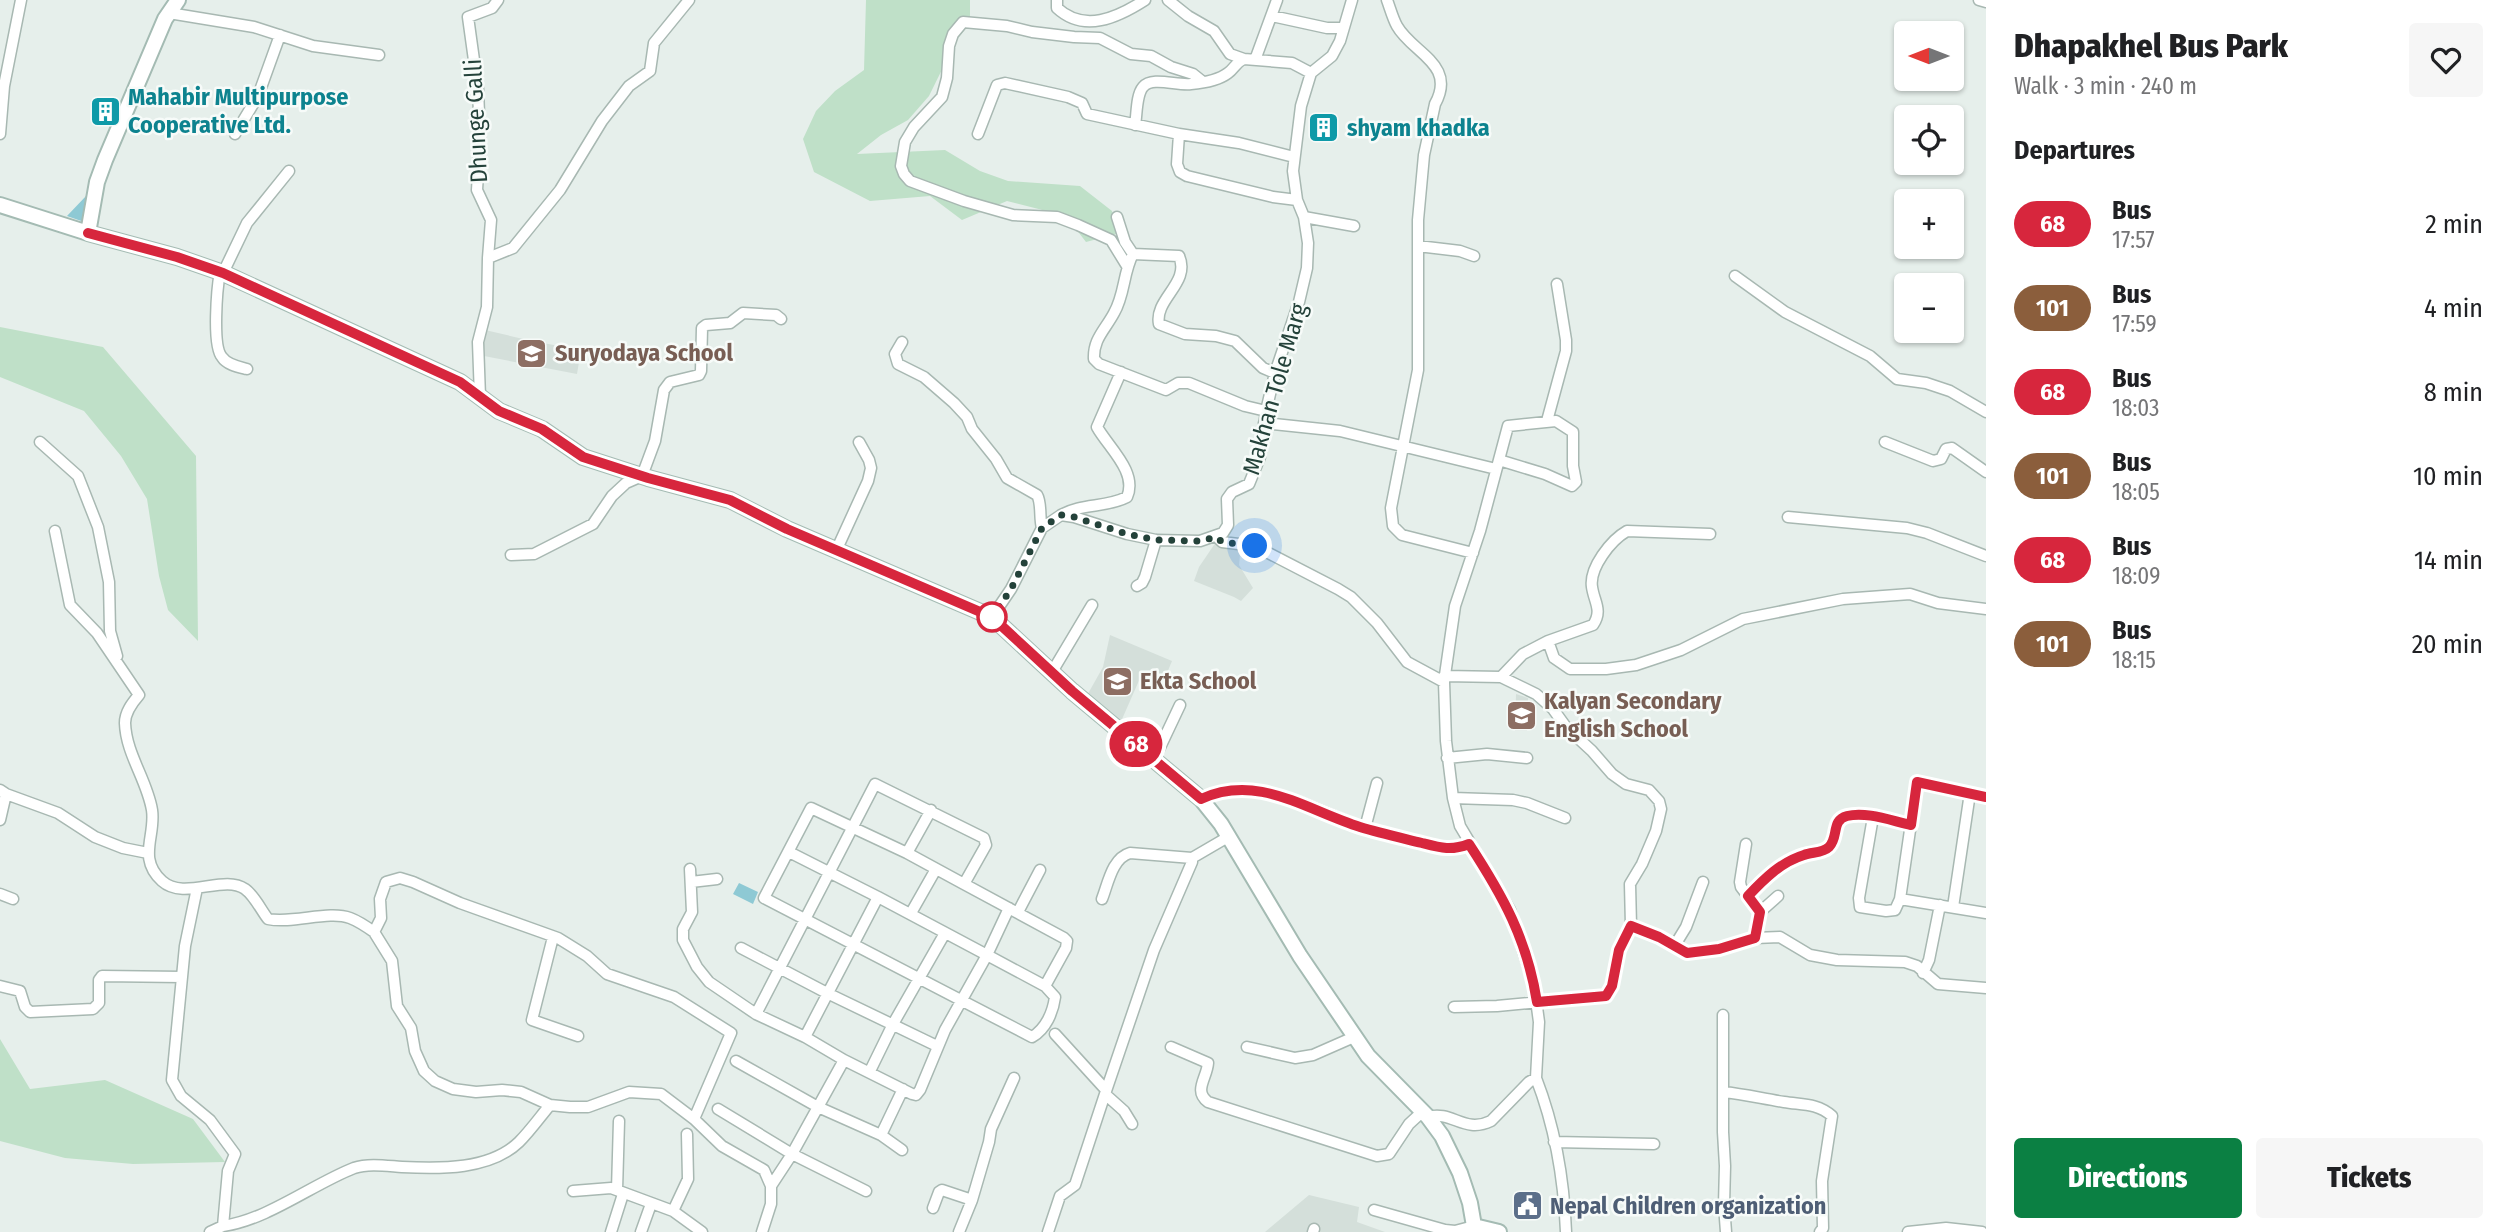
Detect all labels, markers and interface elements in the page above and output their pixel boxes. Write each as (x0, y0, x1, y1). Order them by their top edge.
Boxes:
north arrow (1894, 21, 1964, 91)
map controls (1894, 21, 1964, 343)
button: heart (2409, 23, 2483, 97)
text: Dhapakhel Bus Park (2014, 26, 2288, 66)
street label: Dhunge Galli (459, 58, 493, 184)
text: Walk · 3 min · 240 m (2014, 72, 2197, 100)
place label: Mahabir Multipurpose Cooperative Ltd. (128, 83, 349, 139)
building icon: Mahabir Multipurpose Cooperative Ltd. (88, 94, 122, 128)
button: locate (1894, 105, 1964, 175)
building icon: shyam khadka (1307, 111, 1341, 145)
place label: shyam khadka (1347, 114, 1490, 142)
text: Departures (2014, 135, 2135, 166)
button: + (1894, 189, 1964, 259)
text: Bus (2112, 195, 2151, 226)
text: 2 min (2425, 209, 2483, 240)
text: 68 (2040, 210, 2065, 238)
text: 17:57 (2112, 226, 2155, 254)
button: − (1894, 273, 1964, 343)
text: Bus (2112, 279, 2151, 310)
text: 4 min (2424, 293, 2483, 324)
text: 101 (2036, 294, 2069, 322)
street label: Makhan Tole Marg (1237, 299, 1313, 478)
text: 17:59 (2112, 310, 2157, 338)
school or university icon: Suryodaya School (515, 336, 549, 370)
place label: Suryodaya School (555, 339, 733, 367)
text: Bus (2112, 363, 2151, 394)
text: 8 min (2424, 377, 2483, 408)
text: 68 (2040, 378, 2065, 406)
text: 18:03 (2112, 394, 2159, 422)
text: Bus (2112, 447, 2151, 478)
text: 10 min (2413, 461, 2483, 492)
text: 101 (2036, 462, 2069, 490)
text: 18:05 (2112, 478, 2160, 506)
your location (1237, 528, 1272, 563)
text: Bus (2112, 531, 2151, 562)
text: 14 min (2414, 545, 2483, 576)
text: 68 (2040, 546, 2065, 574)
text: 18:09 (2112, 562, 2160, 590)
unlabelled marker (977, 602, 1007, 632)
text: Bus (2112, 615, 2151, 646)
text: 20 min (2412, 629, 2483, 660)
text: 101 (2036, 630, 2069, 658)
text: 18:15 (2112, 646, 2156, 674)
school or university icon: Ekta School (1100, 664, 1134, 698)
place label: Ekta School (1140, 667, 1257, 695)
place label: Kalyan Secondary English School (1544, 687, 1722, 743)
school or university icon: Kalyan Secondary English School (1504, 698, 1538, 732)
line badge: 68 (1104, 721, 1168, 767)
text: 68 (1123, 730, 1149, 758)
button: Directions (2014, 1138, 2242, 1218)
button: Tickets (2256, 1138, 2483, 1218)
public building icon: Nepal Children organization (1510, 1189, 1544, 1223)
place label: Nepal Children organization (1550, 1192, 1826, 1220)

